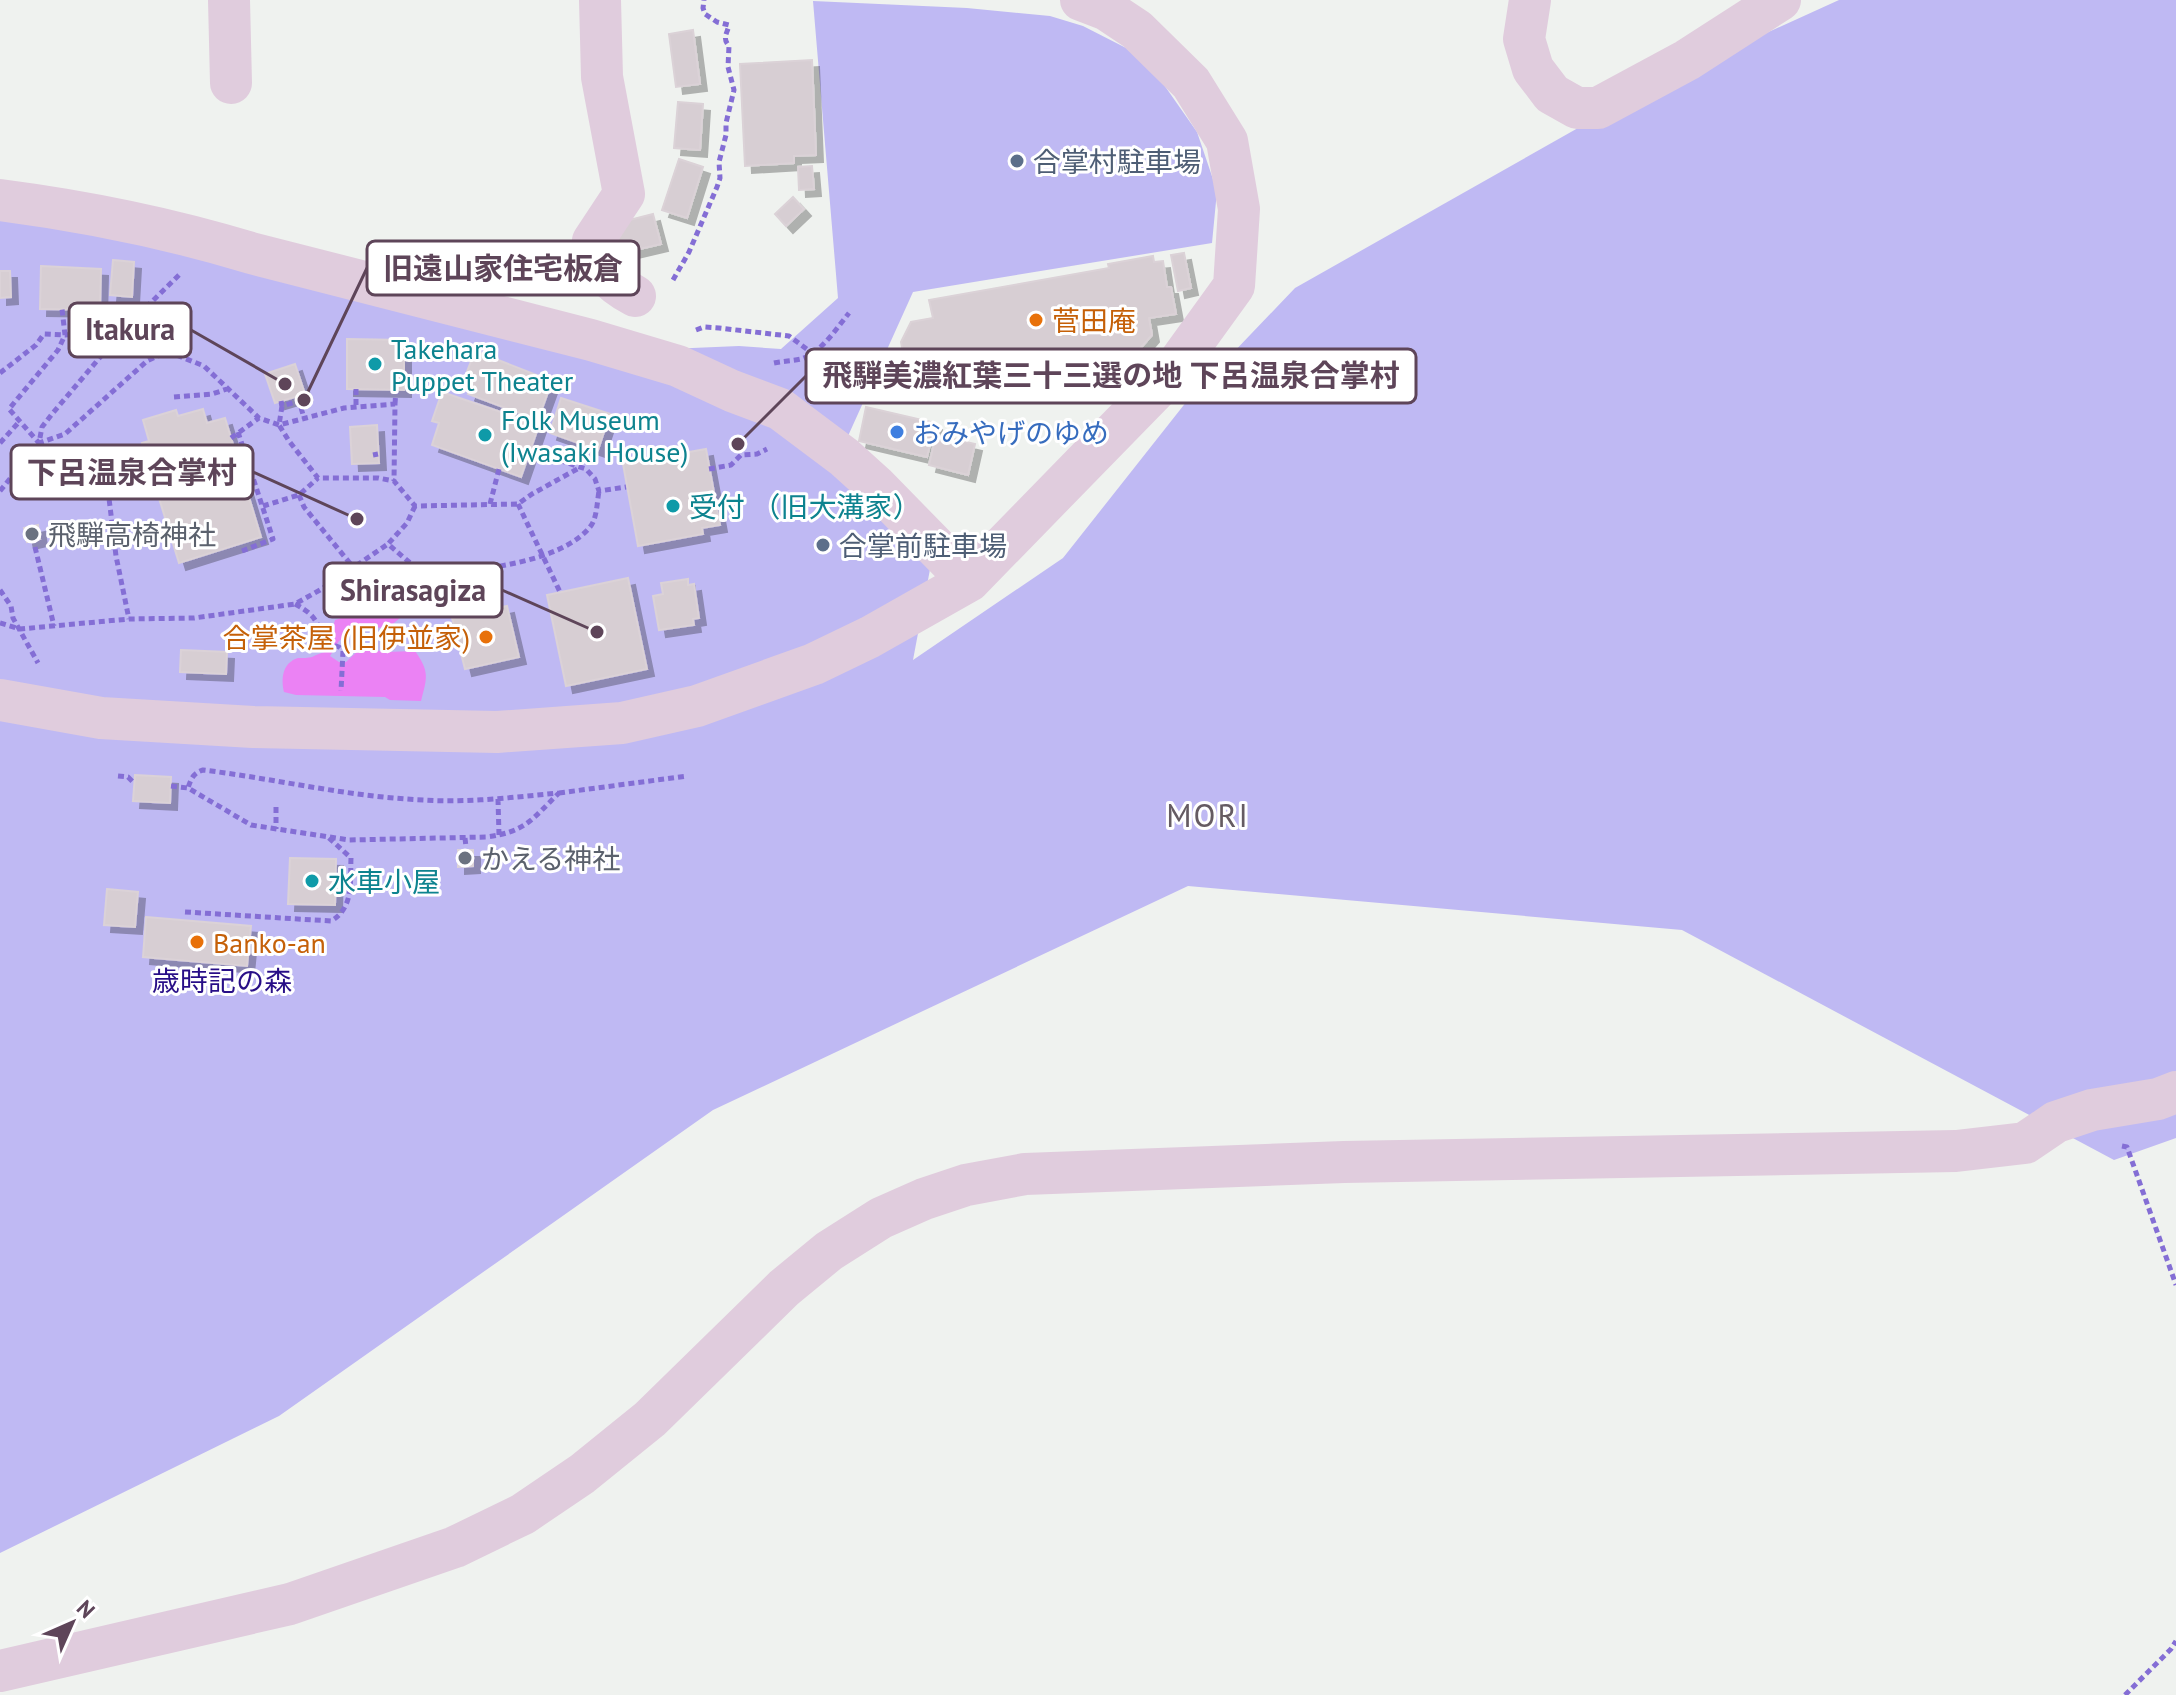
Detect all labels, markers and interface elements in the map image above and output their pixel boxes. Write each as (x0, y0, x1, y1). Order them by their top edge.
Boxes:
place label: 合掌村駐車場 (1033, 143, 1201, 180)
marker: 合掌村駐車場 (1008, 152, 1026, 170)
callout: 旧遠山家住宅板倉 (367, 241, 639, 295)
text: 旧遠山家住宅板倉 (383, 248, 623, 287)
place label: 菅田庵 (1052, 302, 1136, 339)
callout: Itakura (69, 303, 191, 357)
text: Itakura (85, 309, 175, 348)
marker: 菅田庵 (1027, 311, 1045, 329)
place label: Takehara Puppet Theater (391, 330, 574, 399)
callout: 飛騨美濃紅葉三十三選の地 下呂温泉合掌村 (806, 349, 1416, 403)
marker: Takehara Puppet Theater (366, 355, 384, 373)
text: 飛騨美濃紅葉三十三選の地 下呂温泉合掌村 (822, 355, 1400, 394)
place label: Folk Museum (Iwasaki House) (501, 401, 688, 470)
place label: おみやげのゆめ (913, 414, 1109, 451)
marker: おみやげのゆめ (888, 423, 906, 441)
marker: Folk Museum (Iwasaki House) (476, 426, 494, 444)
callout: 下呂温泉合掌村 (11, 445, 253, 499)
text: 下呂温泉合掌村 (27, 452, 237, 491)
place label: 受付 （旧大溝家） (689, 488, 920, 525)
marker: 受付 （旧大溝家） (664, 497, 682, 515)
place label: 飛騨高椅神社 (48, 516, 216, 553)
marker: 飛騨高椅神社 (23, 525, 41, 543)
place label: 合掌前駐車場 (839, 527, 1007, 564)
marker: 合掌前駐車場 (814, 536, 832, 554)
callout: Shirasagiza (324, 563, 502, 617)
text: Shirasagiza (340, 570, 486, 609)
place label: 合掌茶屋 (旧伊並家) (223, 619, 470, 656)
marker: 合掌茶屋 (旧伊並家) (477, 628, 495, 646)
district label: MORI (1166, 794, 1250, 836)
place label: かえる神社 (481, 840, 620, 877)
marker: かえる神社 (456, 849, 474, 867)
place label: 水車小屋 (328, 863, 440, 900)
marker: 水車小屋 (303, 872, 321, 890)
place label: Banko-an (213, 924, 326, 961)
marker: Banko-an (188, 933, 206, 951)
park label: 歳時記の森 (152, 962, 292, 999)
north arrow (32, 1583, 112, 1663)
text: N (71, 1594, 101, 1624)

